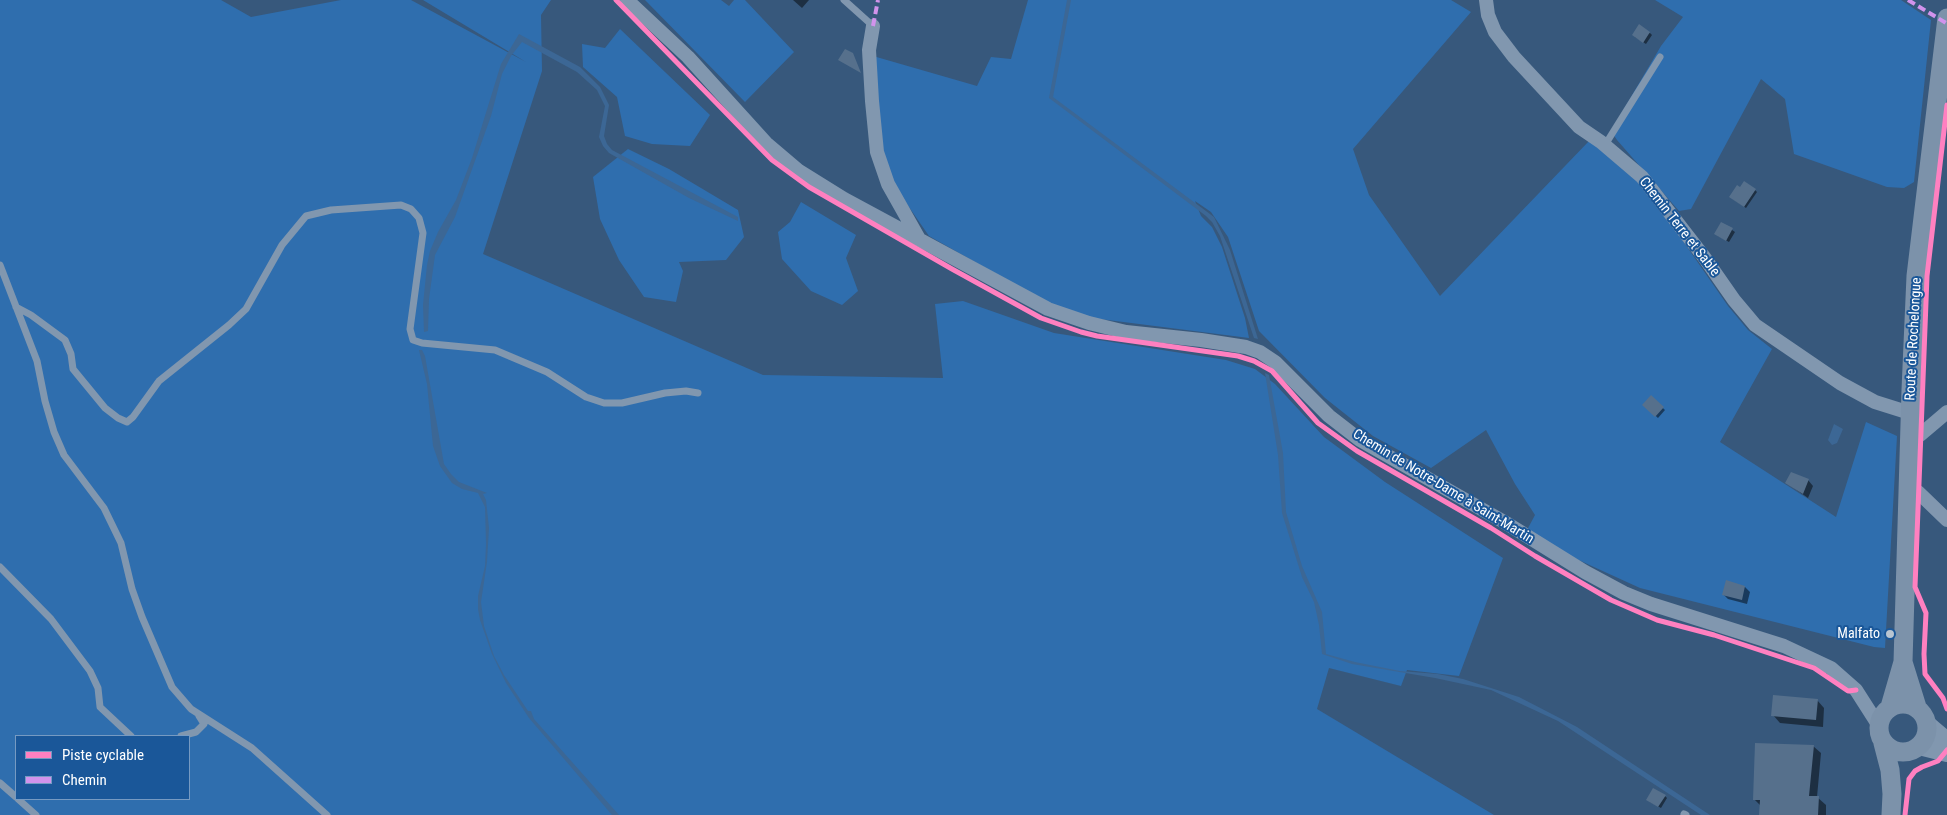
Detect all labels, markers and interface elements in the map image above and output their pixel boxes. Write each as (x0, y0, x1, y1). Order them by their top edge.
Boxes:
street label: Chemin Terre et Sable (1635, 174, 1723, 280)
street label: Route de Rochelongue (1902, 277, 1926, 401)
street label: Chemin de Notre-Dame à Saint-Martin (1349, 426, 1537, 548)
place label: Malfato (1837, 626, 1880, 642)
marker: Malfato (1884, 628, 1896, 640)
legend (15, 735, 190, 800)
text: Piste cyclable (62, 746, 144, 764)
text: Chemin (62, 771, 107, 789)

